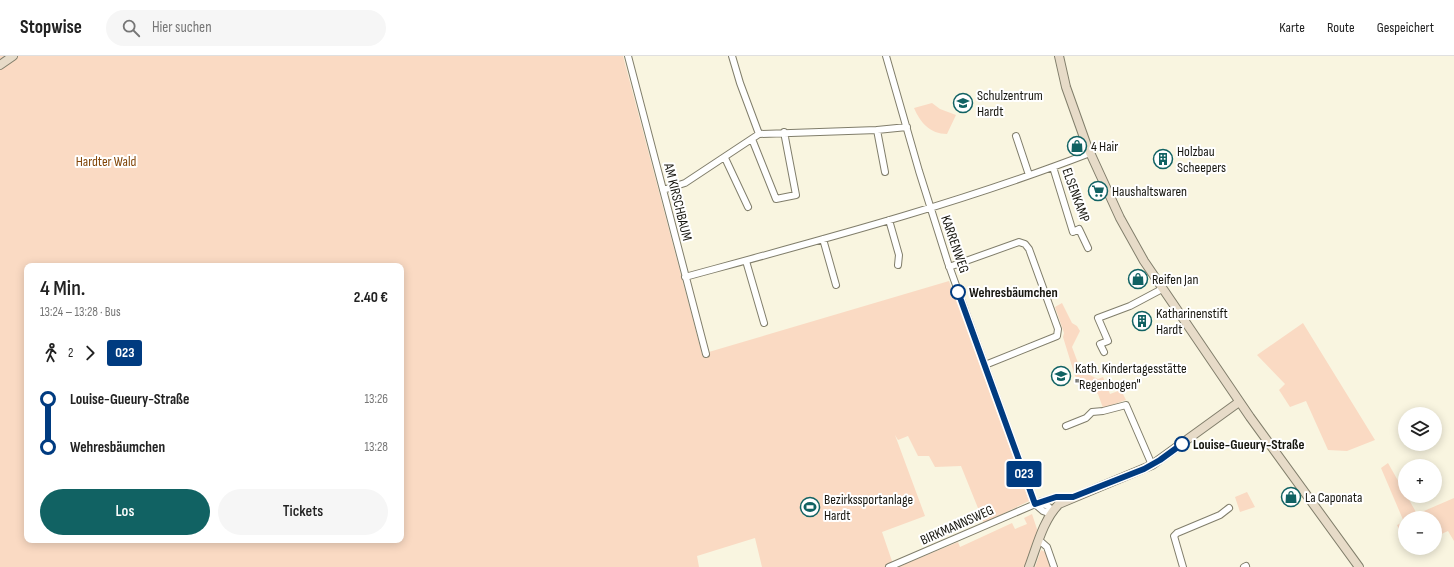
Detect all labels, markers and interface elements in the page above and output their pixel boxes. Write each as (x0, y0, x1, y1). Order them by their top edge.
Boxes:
search box (106, 10, 386, 46)
text: Stopwise (20, 16, 82, 39)
icon: search (120, 17, 142, 39)
text: Hier suchen (152, 18, 212, 37)
text: Karte (1279, 19, 1305, 36)
text: Route (1327, 19, 1355, 36)
text: Gespeichert (1377, 19, 1434, 36)
place label: Schulzentrum Hardt (977, 87, 1043, 120)
school or university icon: Schulzentrum Hardt (952, 92, 974, 114)
shop icon: 4 Hair (1066, 135, 1088, 157)
place label: 4 Hair (1091, 138, 1118, 155)
place label: Holzbau Scheepers (1177, 143, 1226, 176)
building icon: Holzbau Scheepers (1152, 148, 1174, 170)
park label: Hardter Wald (76, 153, 137, 170)
street label: AM KIRSCHBAUM (660, 160, 696, 243)
street label: ELSENKAMP (1058, 166, 1094, 224)
supermarket icon: Haushaltswaren (1087, 180, 1109, 202)
place label: Haushaltswaren (1112, 183, 1187, 200)
street label: KARRENWEG (937, 213, 973, 275)
shop icon: Reifen Jan (1127, 268, 1149, 290)
place label: Reifen Jan (1152, 271, 1198, 288)
text: 4 Min. (40, 275, 85, 302)
marker: Wehresbäumchen (950, 284, 966, 300)
place label: Wehresbäumchen (969, 284, 1058, 301)
text: 2.40 € (354, 288, 388, 307)
text: 13:24 – 13:28 · Bus (40, 304, 121, 320)
place label: Katharinenstift Hardt (1156, 305, 1228, 338)
building icon: Katharinenstift Hardt (1131, 310, 1153, 332)
icon: walk (40, 342, 62, 364)
icon: forward (79, 342, 101, 364)
text: 023 (115, 344, 134, 361)
text: 2 (68, 345, 73, 361)
place label: Kath. Kindertagesstätte "Regenbogen" (1075, 360, 1187, 393)
school or university icon: Kath. Kindertagesstätte "Regenbogen" (1050, 365, 1072, 387)
text: Louise-Gueury-Straße (70, 390, 189, 409)
text: 13:26 (364, 391, 388, 407)
map controls (1398, 407, 1442, 555)
button: layers (1398, 407, 1442, 451)
marker: Louise-Gueury-Straße (1174, 436, 1190, 452)
place label: Louise-Gueury-Straße (1193, 436, 1304, 453)
text: Wehresbäumchen (70, 438, 165, 457)
text: 13:28 (364, 439, 388, 455)
button: + (1398, 459, 1442, 503)
line badge: 023 (1001, 461, 1047, 487)
text: 023 (1014, 465, 1034, 482)
shop icon: La Caponata (1280, 486, 1302, 508)
button: Los (40, 489, 210, 535)
button: Tickets (218, 489, 388, 535)
place label: La Caponata (1305, 489, 1362, 506)
place label: Bezirkssportanlage Hardt (824, 491, 913, 524)
sports icon: Bezirkssportanlage Hardt (799, 496, 821, 518)
street label: BIRKMANNSWEG (918, 501, 996, 549)
button: − (1398, 511, 1442, 555)

